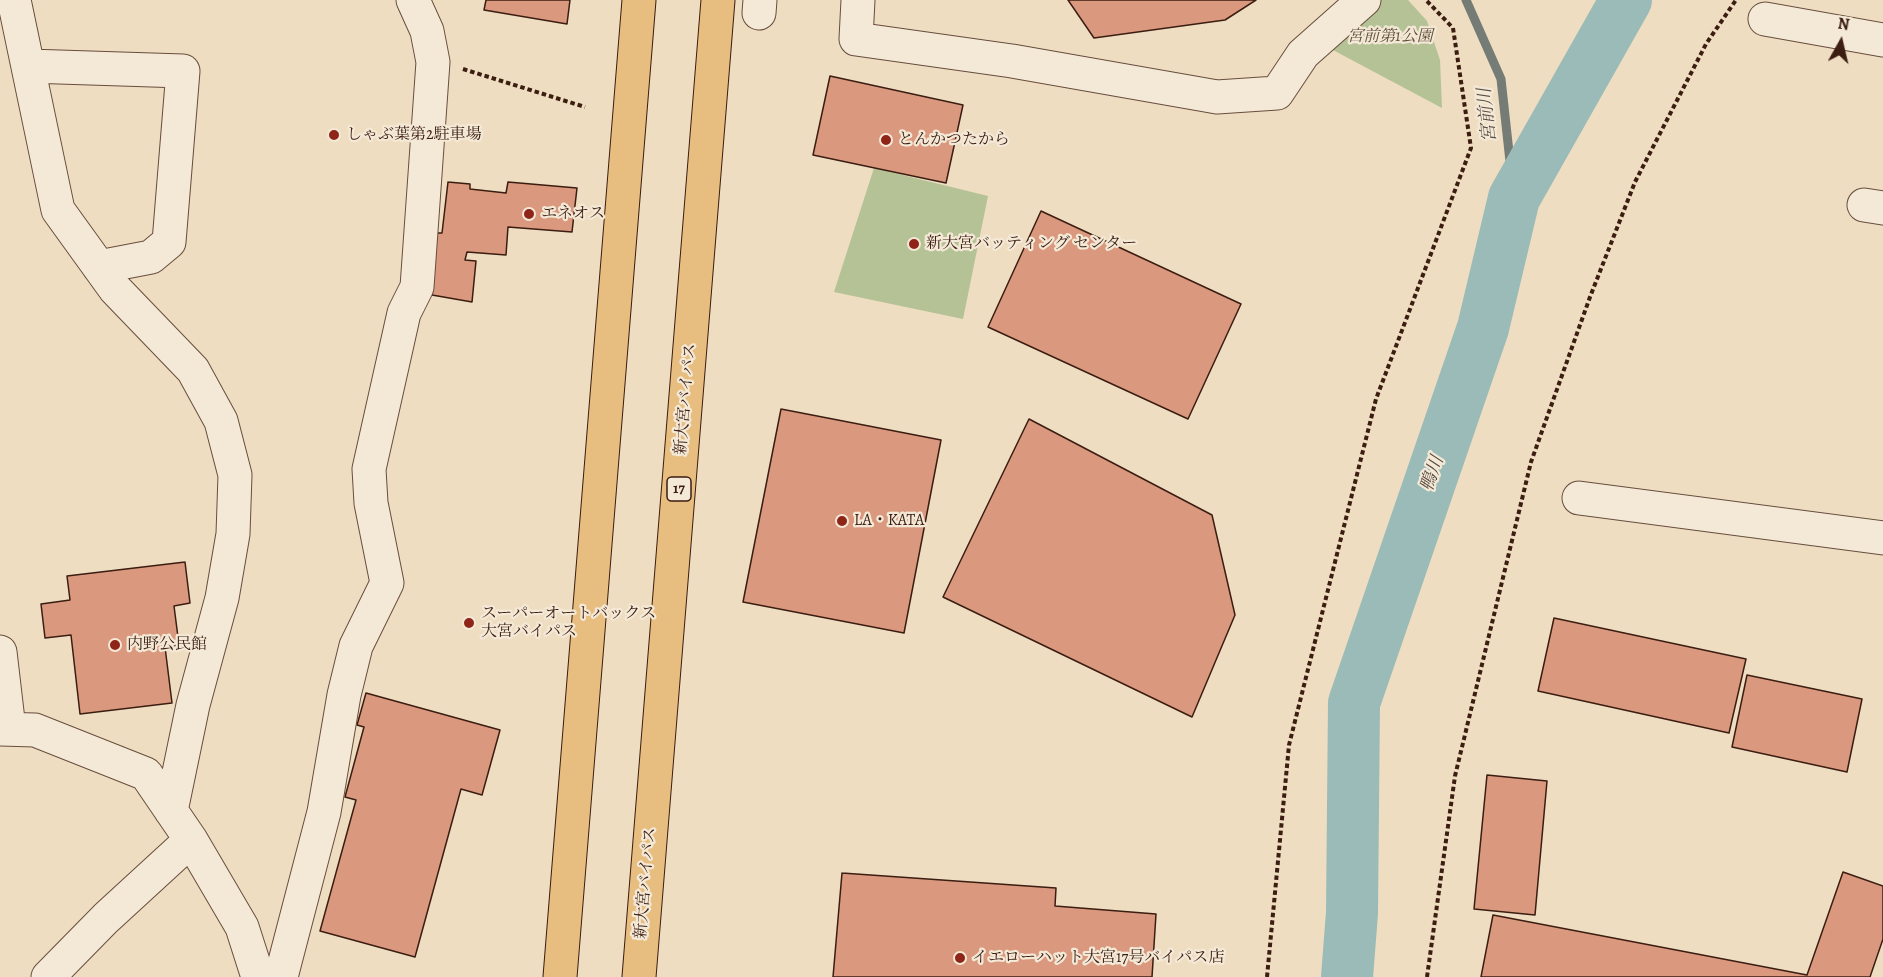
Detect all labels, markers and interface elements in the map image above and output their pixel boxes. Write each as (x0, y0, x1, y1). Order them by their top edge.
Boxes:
north arrow (1811, 12, 1871, 72)
text: N (1836, 12, 1851, 36)
park label: 宮前第1公園 (1347, 27, 1433, 47)
water label: 宮前川 (1474, 87, 1502, 143)
place label: しゃぶ葉第2駐車場 (346, 125, 482, 145)
marker: しゃぶ葉第2駐車場 (327, 128, 341, 142)
place label: とんかつたから (898, 130, 1010, 150)
marker: とんかつたから (879, 133, 893, 147)
place label: エネオス (541, 204, 605, 224)
marker: エネオス (522, 207, 536, 221)
place label: 新大宮バッティング センター (926, 234, 1137, 254)
marker: 新大宮バッティング センター (907, 237, 921, 251)
street label: 新大宮バイパス (672, 342, 700, 456)
water label: 鴨川 (1417, 453, 1449, 495)
road number: 17 (667, 477, 691, 501)
place label: LA・KATA (854, 511, 924, 531)
marker: LA・KATA (835, 514, 849, 528)
place label: スーパーオートバックス 大宮バイパス (481, 604, 656, 642)
marker: スーパーオートバックス 大宮バイパス (462, 616, 476, 630)
place label: 内野公民館 (127, 635, 207, 655)
marker: 内野公民館 (108, 638, 122, 652)
street label: 新大宮バイパス (632, 826, 660, 940)
place label: イエローハット大宮17号バイパス店 (972, 948, 1224, 968)
marker: イエローハット大宮17号バイパス店 (953, 951, 967, 965)

